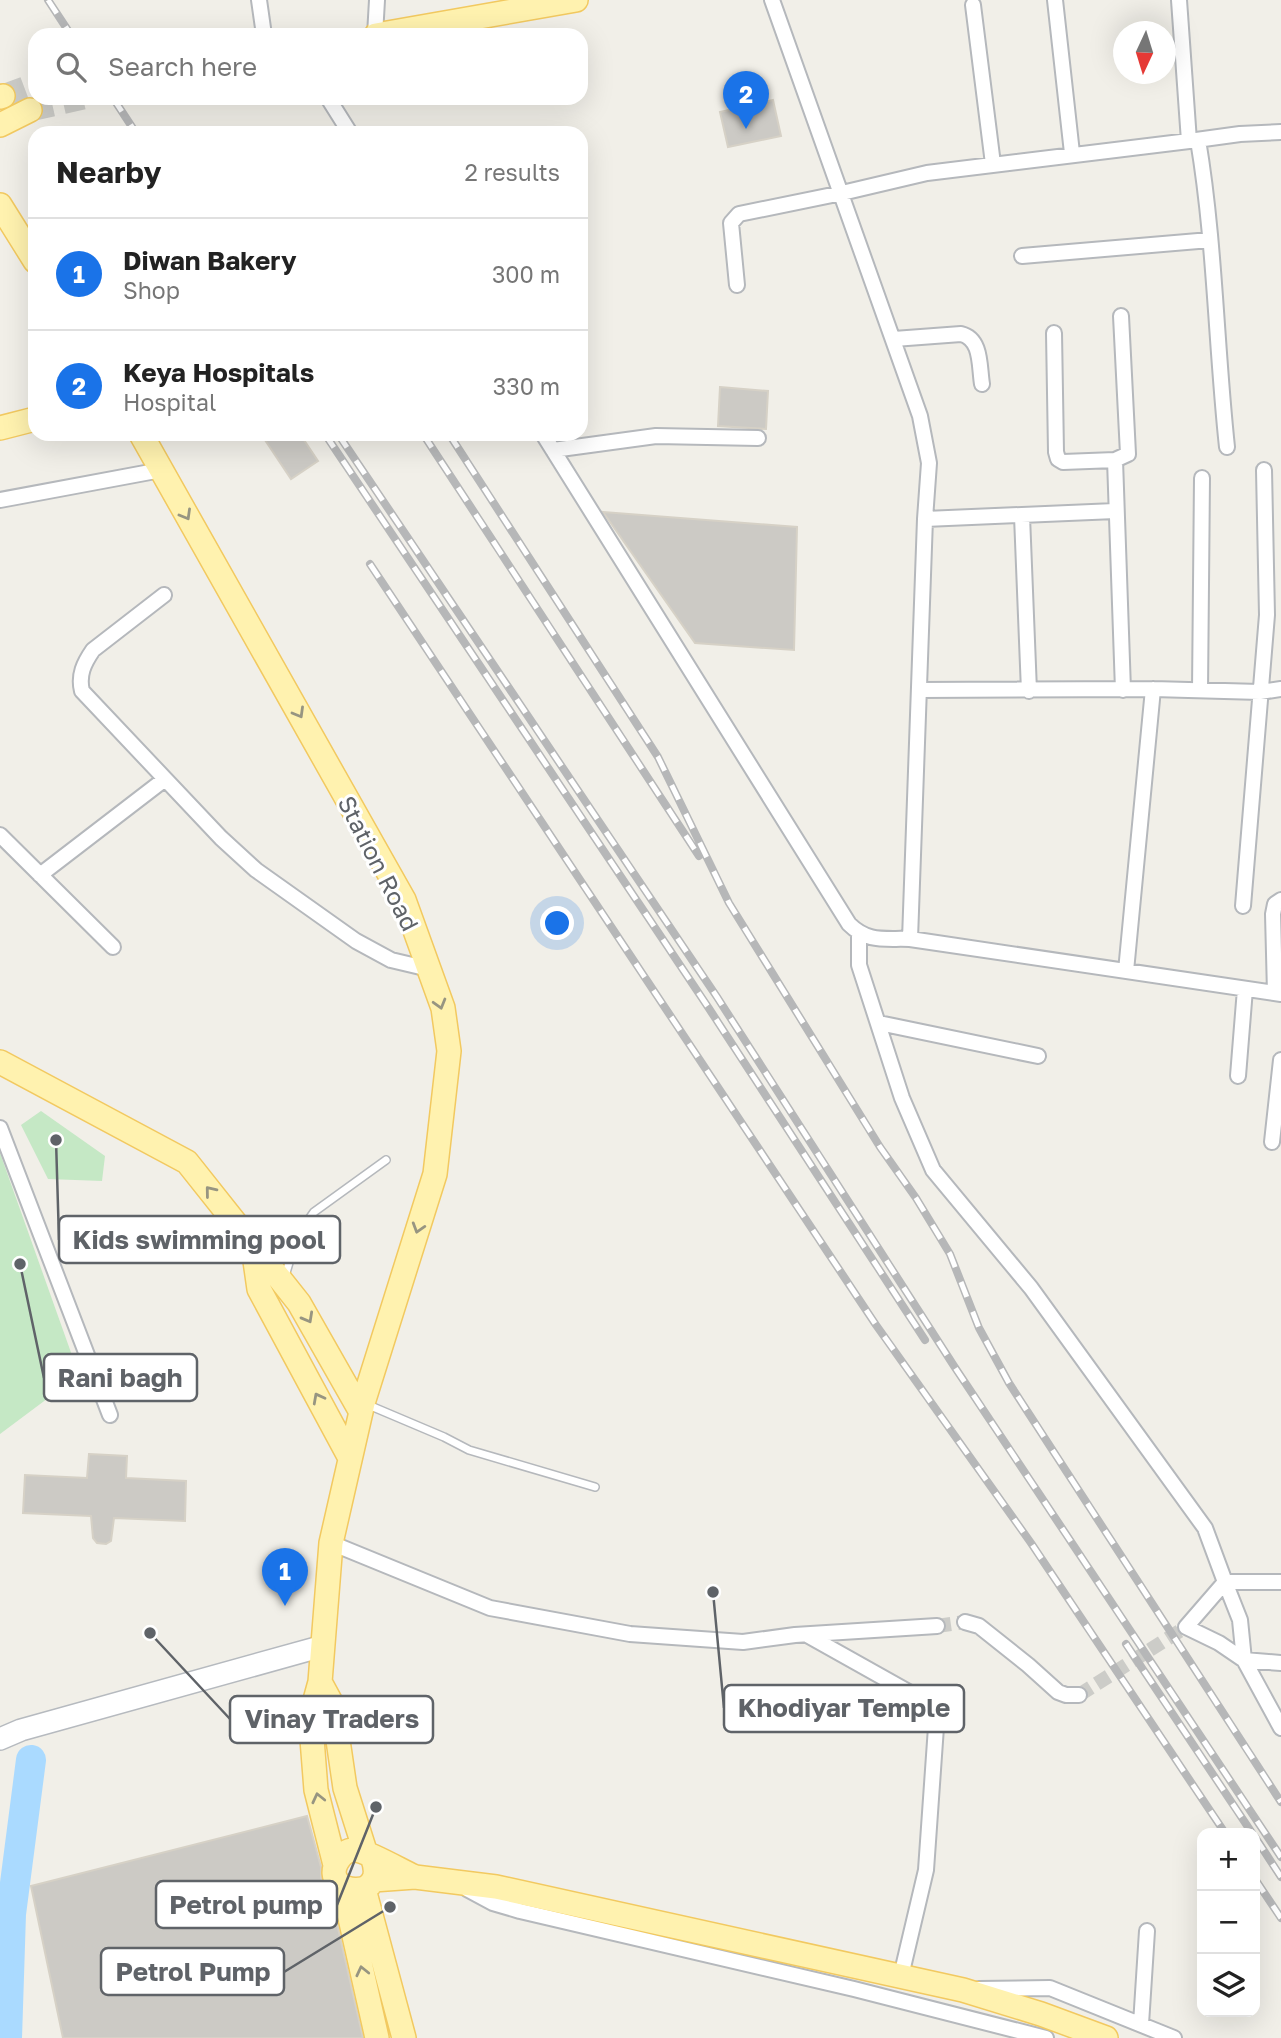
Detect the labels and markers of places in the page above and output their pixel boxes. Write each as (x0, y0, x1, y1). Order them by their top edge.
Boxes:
pin: 2 (723, 71, 769, 129)
callout: Kids swimming pool (59, 1216, 340, 1263)
callout: Rani bagh (44, 1354, 197, 1401)
pin: 1 (262, 1548, 308, 1606)
callout: Khodiyar Temple (724, 1685, 964, 1732)
callout: Vinay Traders (230, 1696, 433, 1743)
callout: Petrol pump (156, 1881, 337, 1928)
callout: Petrol Pump (101, 1948, 284, 1995)

